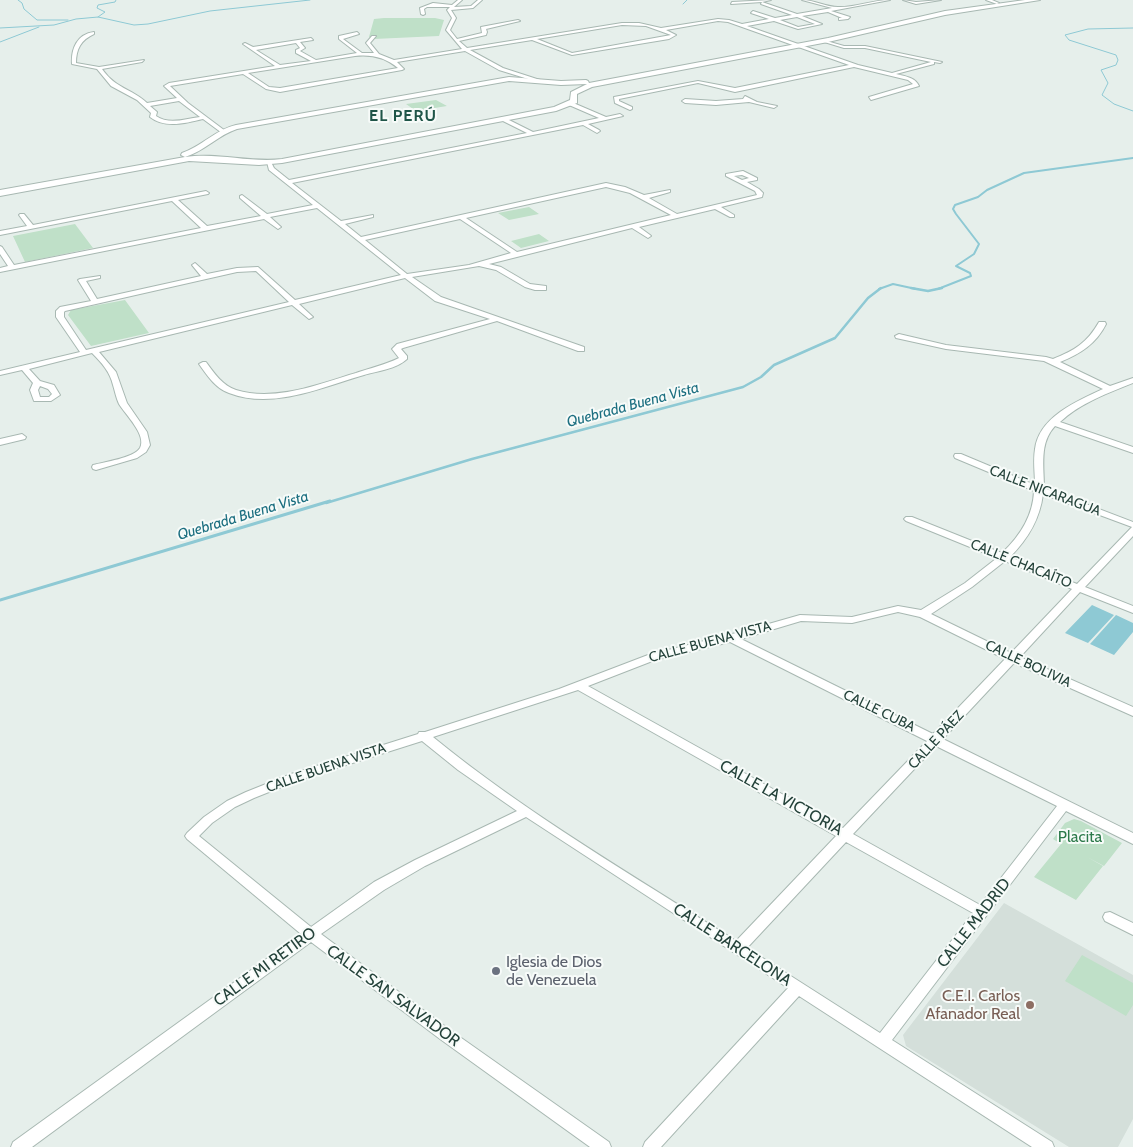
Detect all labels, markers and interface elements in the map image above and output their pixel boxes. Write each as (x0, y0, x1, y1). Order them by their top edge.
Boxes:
district label: EL PERÚ (368, 106, 438, 126)
water label: Quebrada Buena Vista (565, 379, 701, 431)
street label: CALLE NICARAGUA (987, 462, 1103, 520)
water label: Quebrada Buena Vista (175, 487, 311, 545)
street label: CALLE CHACAÍTO (968, 536, 1074, 592)
street label: CALLE BUENA VISTA (647, 618, 773, 666)
street label: CALLE BOLIVIA (982, 637, 1074, 691)
street label: CALLE CUBA (840, 686, 918, 736)
street label: CALLE PÁEZ (905, 707, 967, 773)
street label: CALLE BUENA VISTA (264, 740, 388, 796)
street label: CALLE LA VICTORIA (716, 756, 846, 840)
park label: Placita (1058, 827, 1102, 847)
street label: CALLE MADRID (933, 875, 1015, 971)
street label: CALLE BARCELONA (669, 900, 795, 990)
street label: CALLE MI RETIRO (210, 923, 320, 1011)
street label: CALLE SAN SALVADOR (323, 941, 463, 1051)
place label: Iglesia de Dios de Venezuela (506, 952, 602, 990)
marker: Iglesia de Dios de Venezuela (490, 965, 502, 977)
place label: C.E.I. Carlos Afanador Real (926, 986, 1020, 1024)
marker: C.E.I. Carlos Afanador Real (1024, 999, 1036, 1011)

